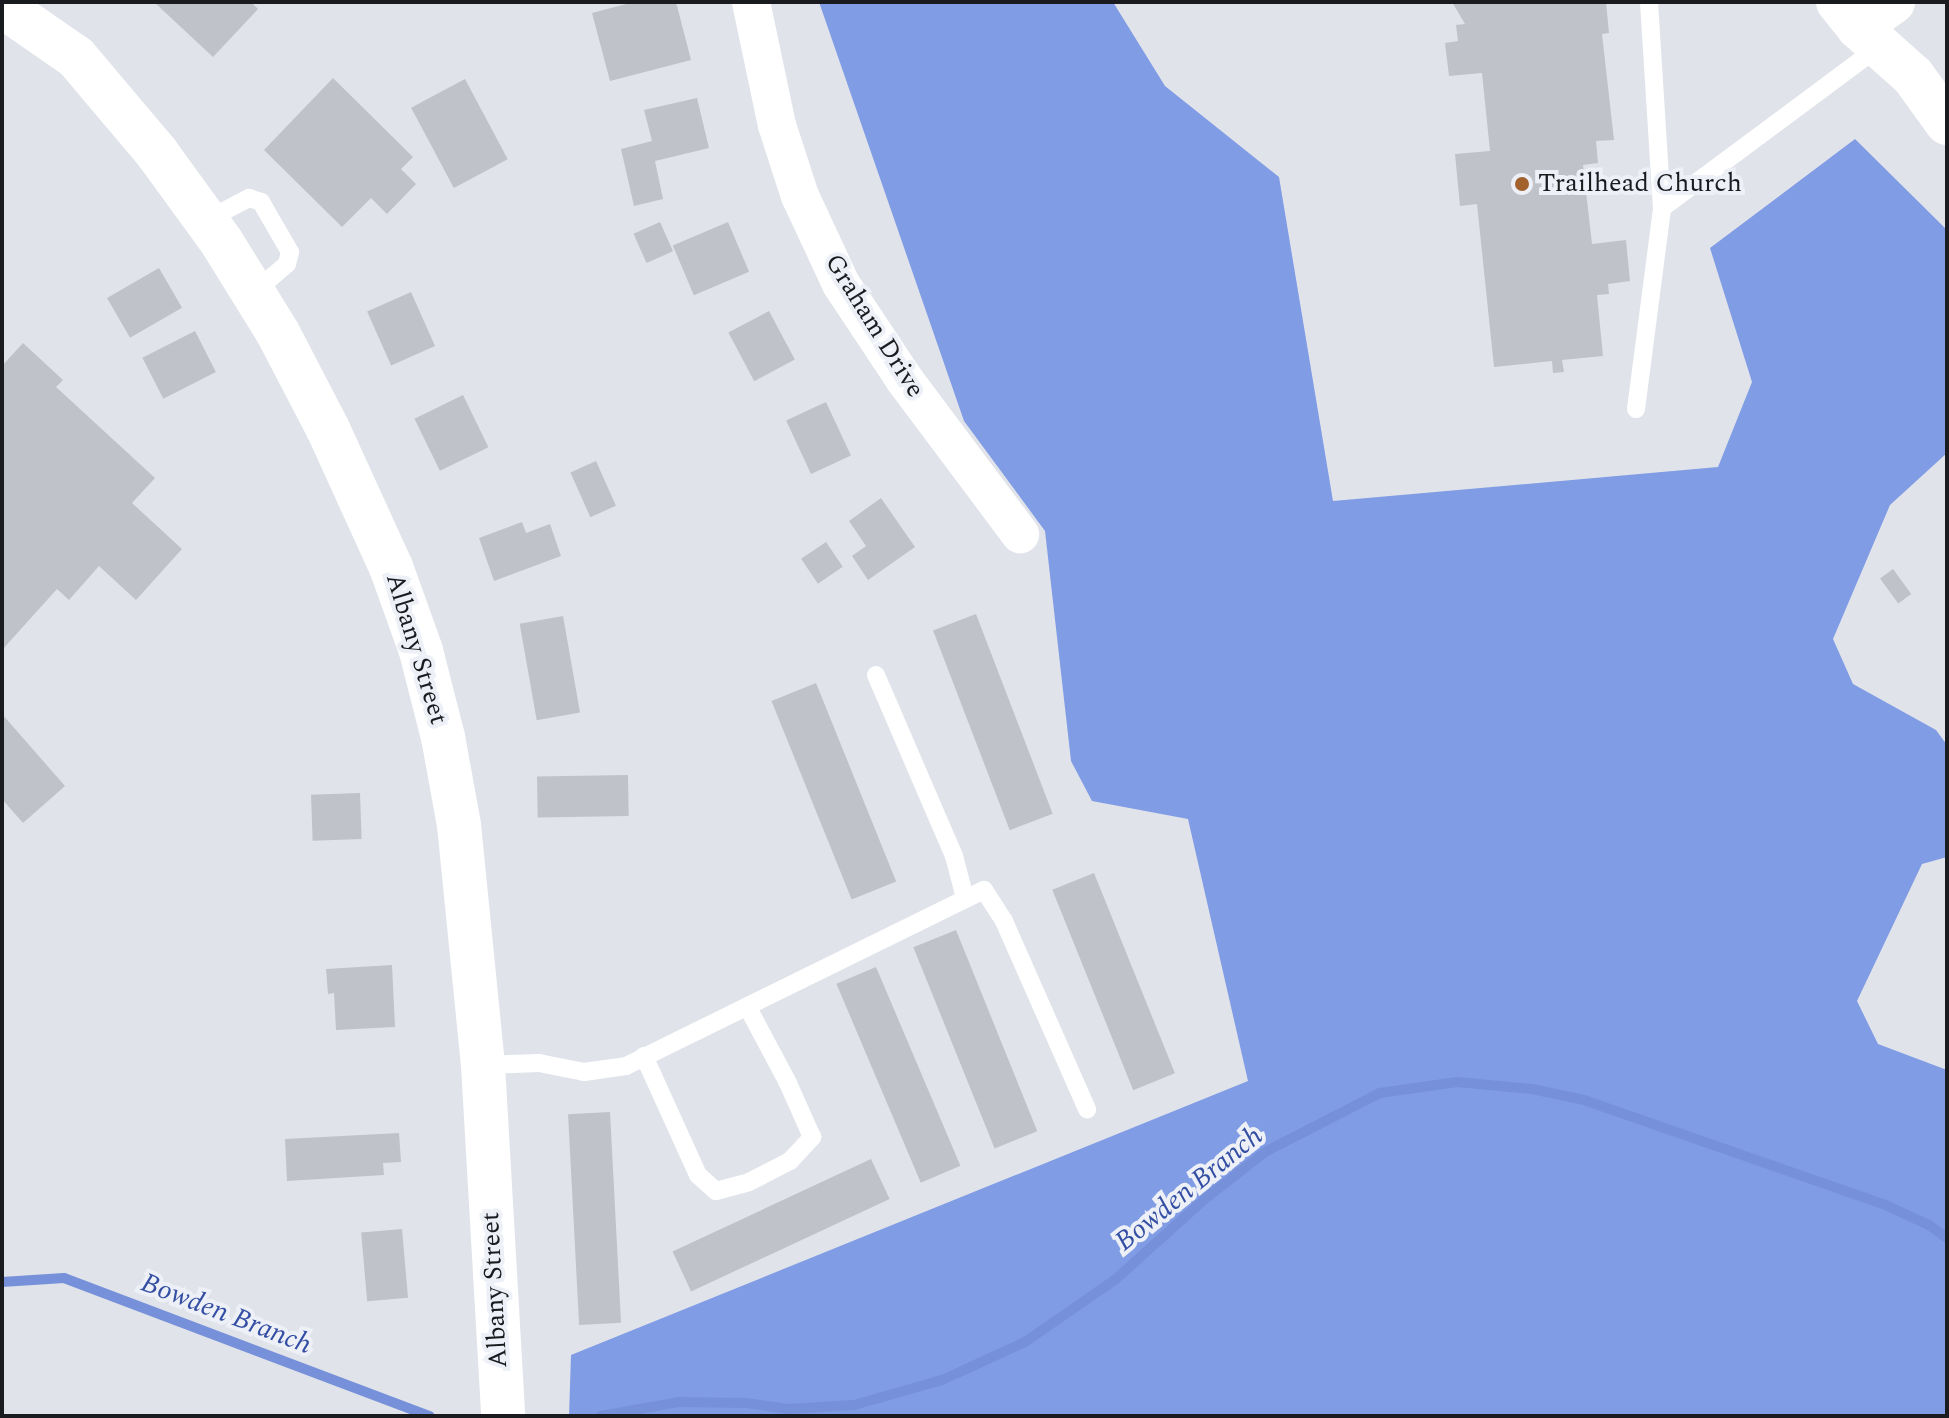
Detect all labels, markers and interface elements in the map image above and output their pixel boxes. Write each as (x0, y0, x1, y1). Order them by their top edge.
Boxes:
place label: Trailhead Church (1538, 168, 1742, 200)
marker: Trailhead Church (1513, 175, 1531, 193)
street label: Graham Drive (817, 248, 931, 404)
street label: Albany Street (378, 570, 454, 728)
water label: Bowden Branch (1109, 1119, 1269, 1259)
street label: Albany Street (475, 1211, 515, 1369)
water label: Bowden Branch (136, 1266, 316, 1362)

